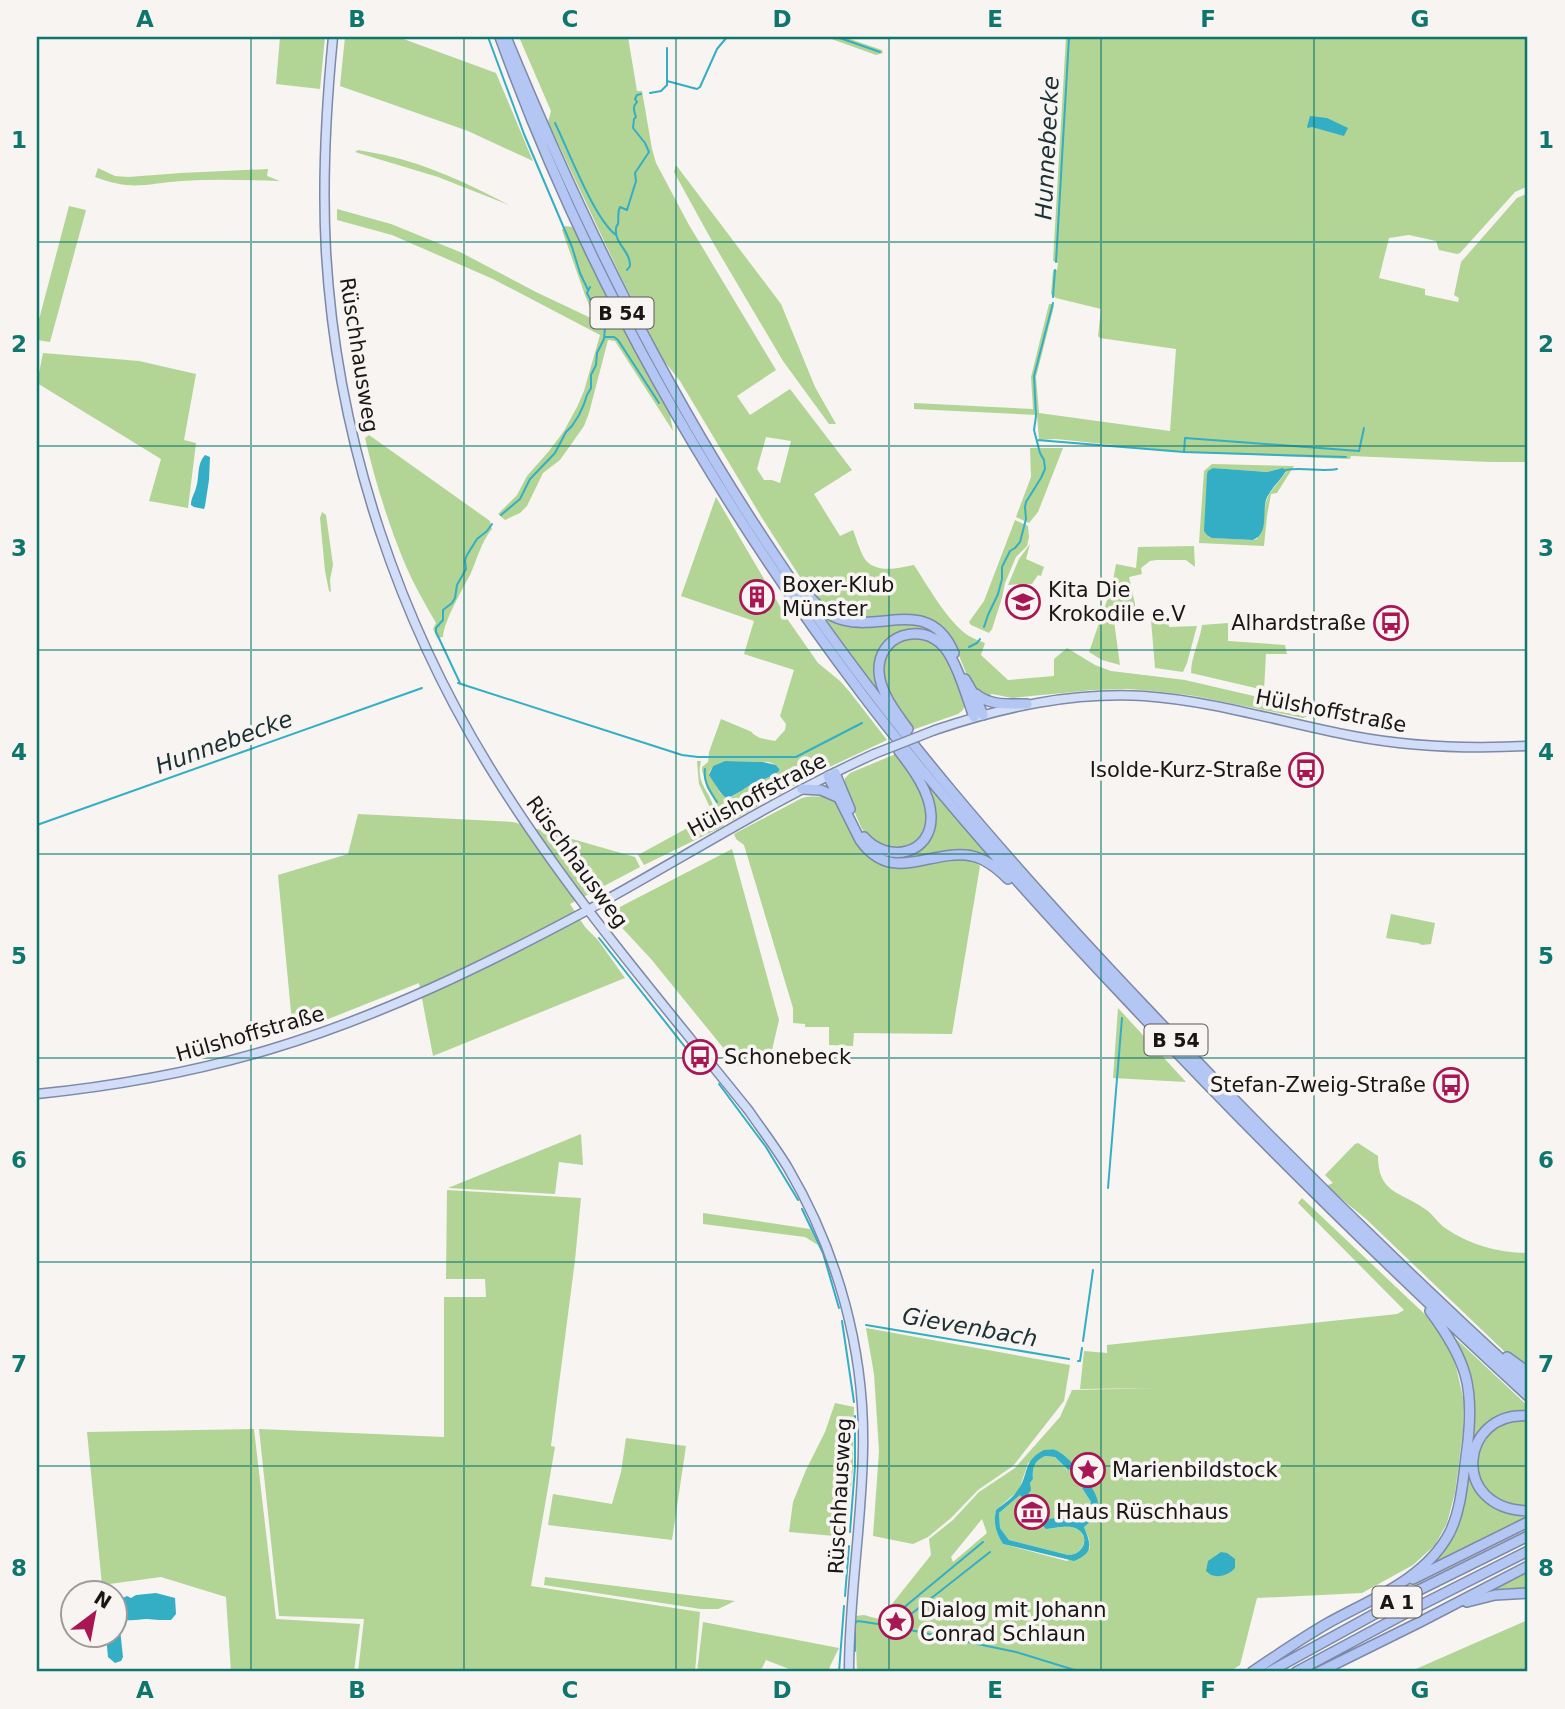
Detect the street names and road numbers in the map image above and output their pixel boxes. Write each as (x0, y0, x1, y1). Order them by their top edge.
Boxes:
street label: Rüschhausweg (335, 276, 383, 434)
road number: B 54 (590, 298, 654, 328)
street label: Hülshoffstraße (1253, 685, 1409, 737)
street label: Hülshoffstraße (684, 748, 830, 842)
street label: Rüschhausweg (521, 792, 633, 932)
street label: Hülshoffstraße (173, 1001, 327, 1067)
road number: B 54 (1144, 1024, 1208, 1056)
street label: Rüschhausweg (824, 1417, 856, 1575)
road number: A 1 (1372, 1586, 1422, 1618)

